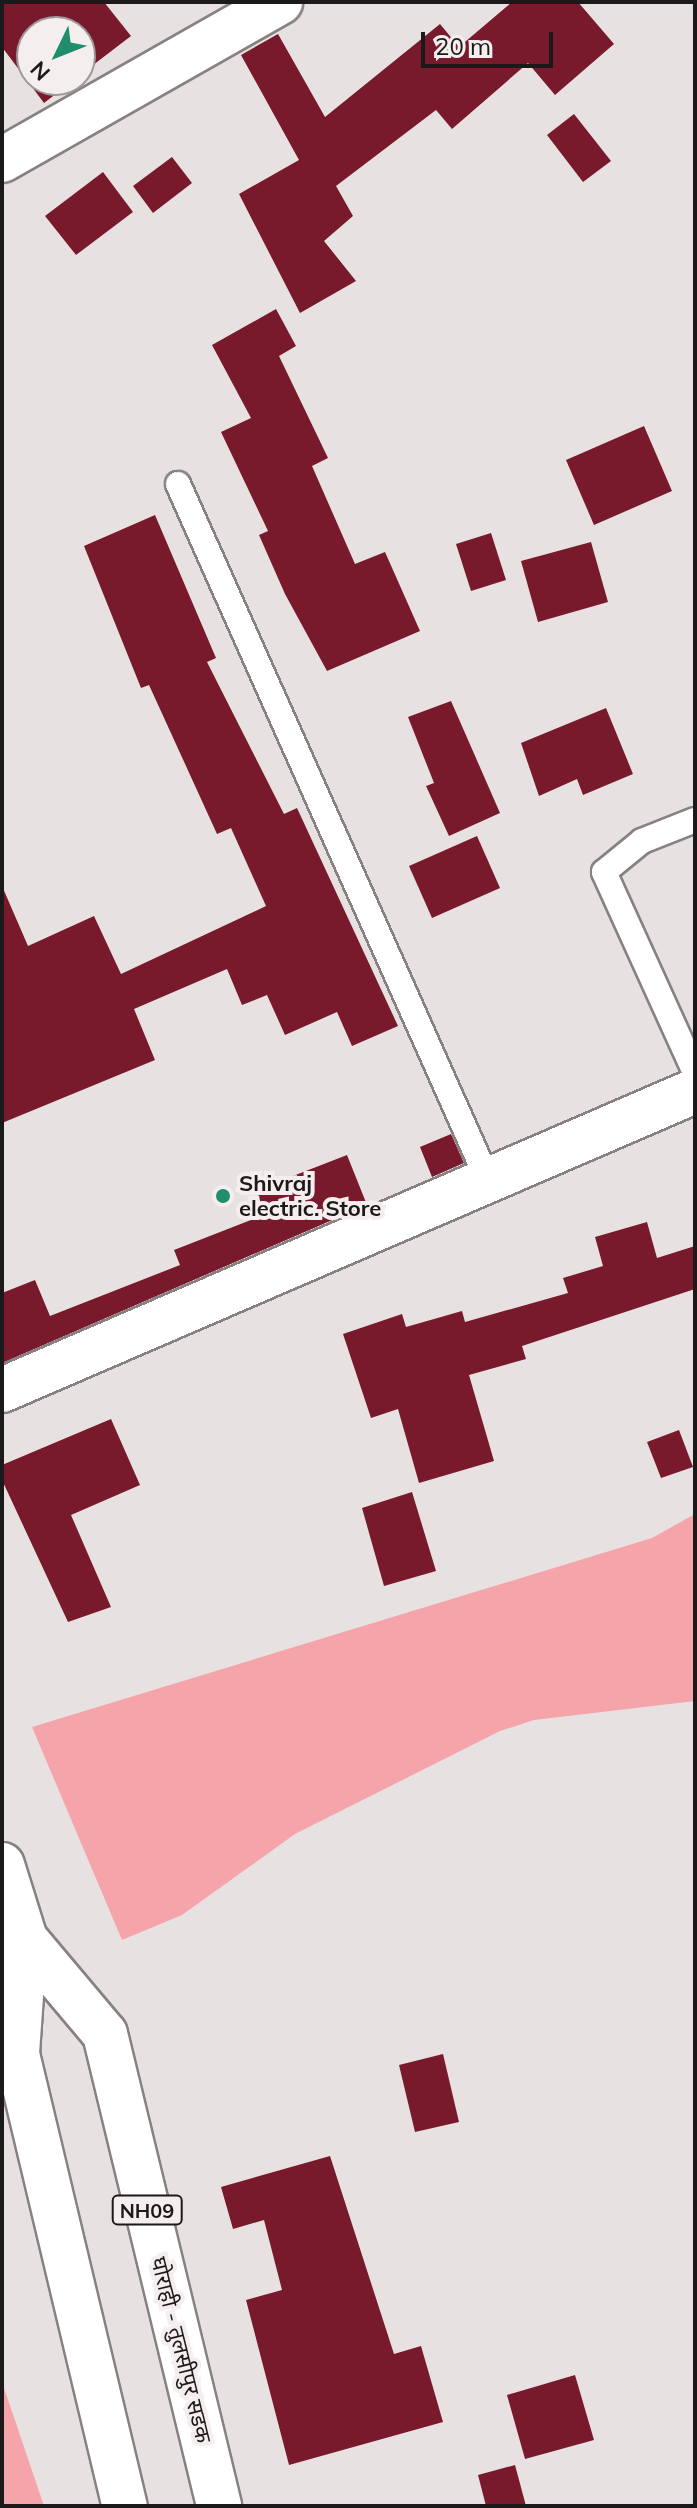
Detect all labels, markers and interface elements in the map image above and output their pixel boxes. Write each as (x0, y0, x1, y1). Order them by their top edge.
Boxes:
north arrow (16, 16, 96, 96)
scale bar (425, 16, 557, 66)
text: 20 m (435, 31, 491, 61)
text: N (24, 55, 56, 87)
place label: Shivraj electric. Store (239, 1170, 381, 1222)
marker: Shivraj electric. Store (214, 1187, 232, 1205)
road number: NH09 (111, 2194, 183, 2226)
street label: घोराही - तुलसीपुर सडक (145, 2254, 217, 2446)

